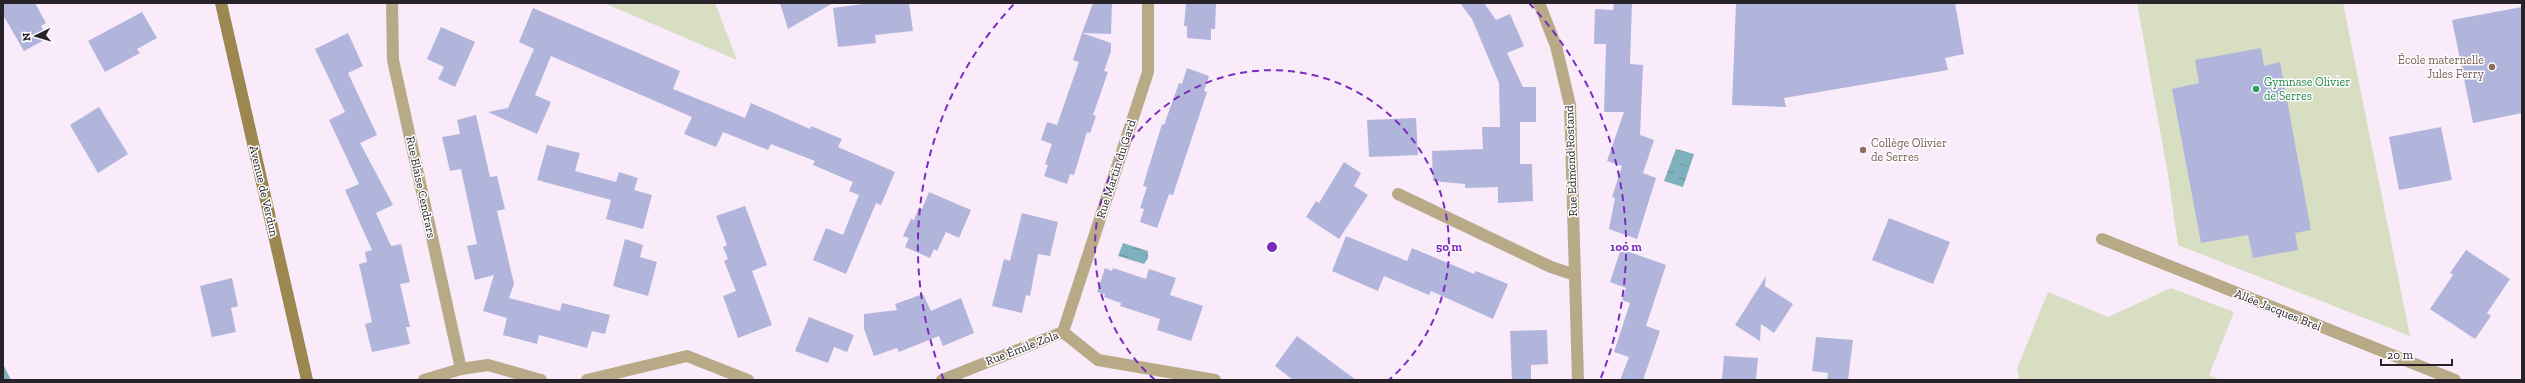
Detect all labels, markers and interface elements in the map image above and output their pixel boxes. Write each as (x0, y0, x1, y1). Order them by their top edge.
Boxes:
north arrow (16, 16, 56, 56)
text: N (20, 31, 33, 42)
place label: École maternelle Jules Ferry (2398, 52, 2485, 81)
marker: École maternelle Jules Ferry (2487, 62, 2497, 72)
place label: Gymnase Olivier de Serres (2264, 75, 2350, 103)
marker: Gymnase Olivier de Serres (2251, 84, 2261, 94)
street label: Rue Edmond Rostand (1562, 105, 1580, 217)
street label: Rue Martin du Gard (1093, 117, 1139, 220)
street label: Rue Blaise Cendrars (403, 135, 439, 239)
place label: Collège Olivier de Serres (1871, 136, 1947, 164)
street label: Avenue de Verdun (247, 144, 281, 238)
marker: Collège Olivier de Serres (1858, 145, 1868, 155)
centre of rings (1265, 240, 1279, 254)
text: 50 m (1436, 240, 1462, 254)
text: 100 m (1610, 240, 1642, 254)
street label: Allée Jacques Brel (2233, 286, 2323, 334)
street label: Rue Émile Zola (983, 327, 1061, 368)
scale bar (2381, 341, 2452, 367)
text: 20 m (2387, 348, 2414, 362)

